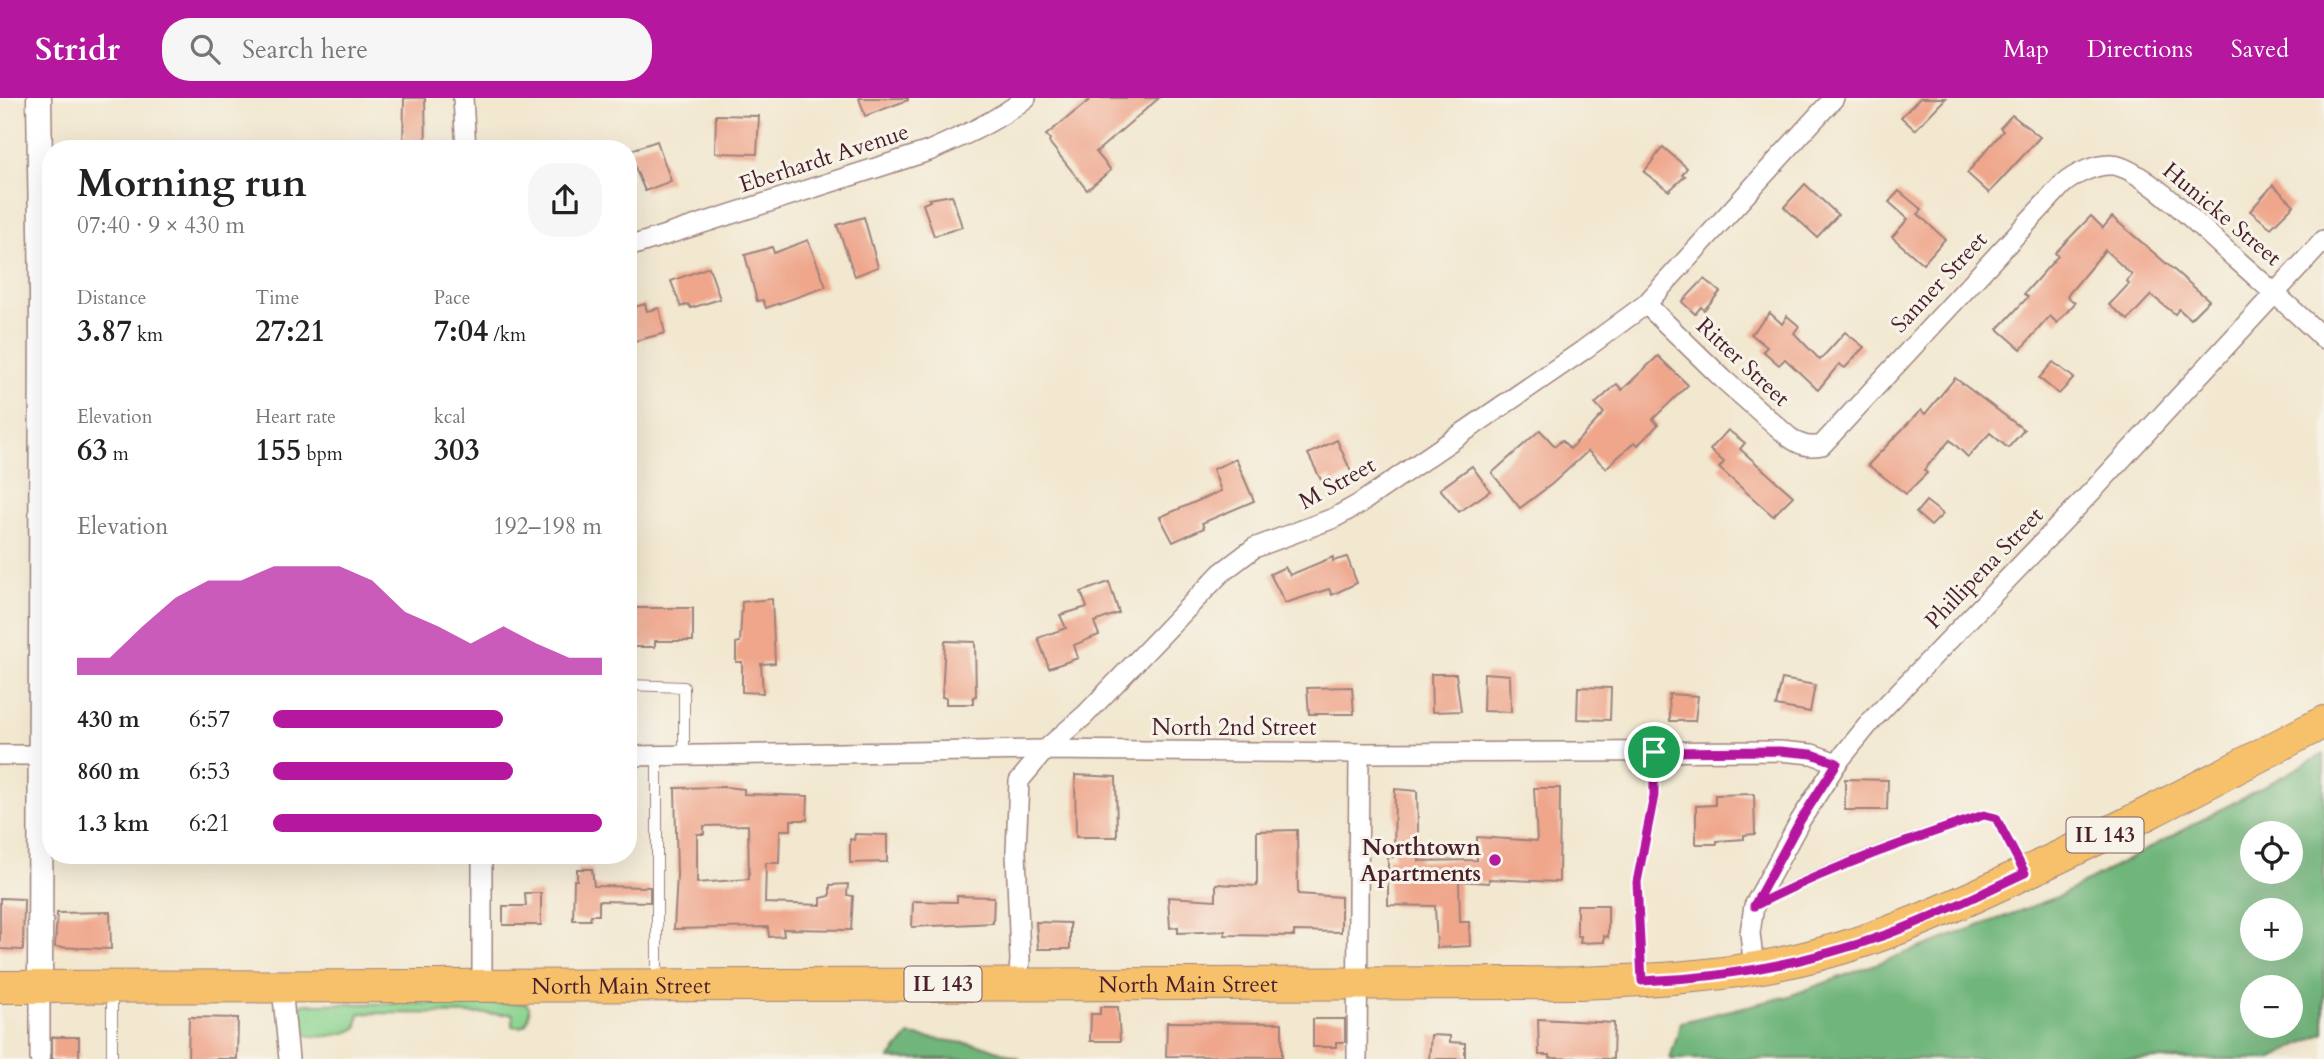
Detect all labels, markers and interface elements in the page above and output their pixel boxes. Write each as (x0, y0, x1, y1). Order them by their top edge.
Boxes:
search box (162, 18, 652, 81)
text: Stridr (35, 27, 120, 72)
icon: search (186, 30, 224, 68)
text: Search here (242, 32, 368, 67)
text: Map (2003, 33, 2049, 66)
text: Directions (2087, 33, 2193, 66)
text: Saved (2231, 33, 2289, 66)
street label: Eberhardt Avenue (735, 116, 913, 200)
street label: Hunicke Street (2156, 155, 2288, 273)
text: Morning run (77, 158, 307, 210)
button: share (528, 163, 602, 237)
text: 07:40 · 9 × 430 m (77, 210, 245, 241)
street label: Sanner Street (1884, 225, 1994, 339)
text: Distance (77, 285, 146, 311)
text: Time (255, 285, 299, 311)
text: Pace (434, 285, 470, 311)
text: 3.87 (77, 311, 132, 352)
text: 27:21 (255, 311, 326, 352)
text: 7:04 (434, 311, 488, 352)
street label: Ritter Street (1690, 311, 1796, 413)
text: km (132, 322, 163, 348)
text: /km (488, 322, 526, 348)
text: Elevation (77, 404, 152, 430)
text: Heart rate (255, 404, 336, 430)
text: kcal (434, 404, 466, 430)
text: 63 (77, 430, 108, 471)
text: 155 (255, 430, 301, 471)
text: 303 (434, 430, 480, 471)
text: m (108, 441, 129, 467)
text: bpm (301, 441, 343, 467)
street label: M Street (1293, 449, 1381, 517)
street label: Phillipena Street (1918, 500, 2050, 636)
text: Elevation (77, 511, 168, 542)
text: 192–198 m (493, 511, 602, 542)
text: 430 m (77, 704, 140, 735)
text: 6:57 (189, 704, 230, 735)
street label: North 2nd Street (1151, 712, 1317, 743)
pin (1624, 722, 1684, 782)
icon: arrive (1635, 733, 1673, 771)
text: 860 m (77, 756, 140, 787)
text: 6:53 (189, 756, 230, 787)
text: 1.3 km (77, 808, 149, 839)
text: 6:21 (189, 808, 230, 839)
road number: IL 143 (2066, 818, 2144, 852)
map controls (2240, 821, 2303, 1038)
button: locate (2240, 821, 2303, 884)
place label: Northtown Apartments (1360, 832, 1481, 889)
marker: Northtown Apartments (1487, 852, 1503, 868)
button: + (2240, 898, 2303, 961)
road number: IL 143 (904, 966, 982, 1001)
street label: North Main Street (1098, 968, 1278, 1000)
street label: North Main Street (531, 970, 711, 1001)
button: − (2240, 975, 2303, 1038)

